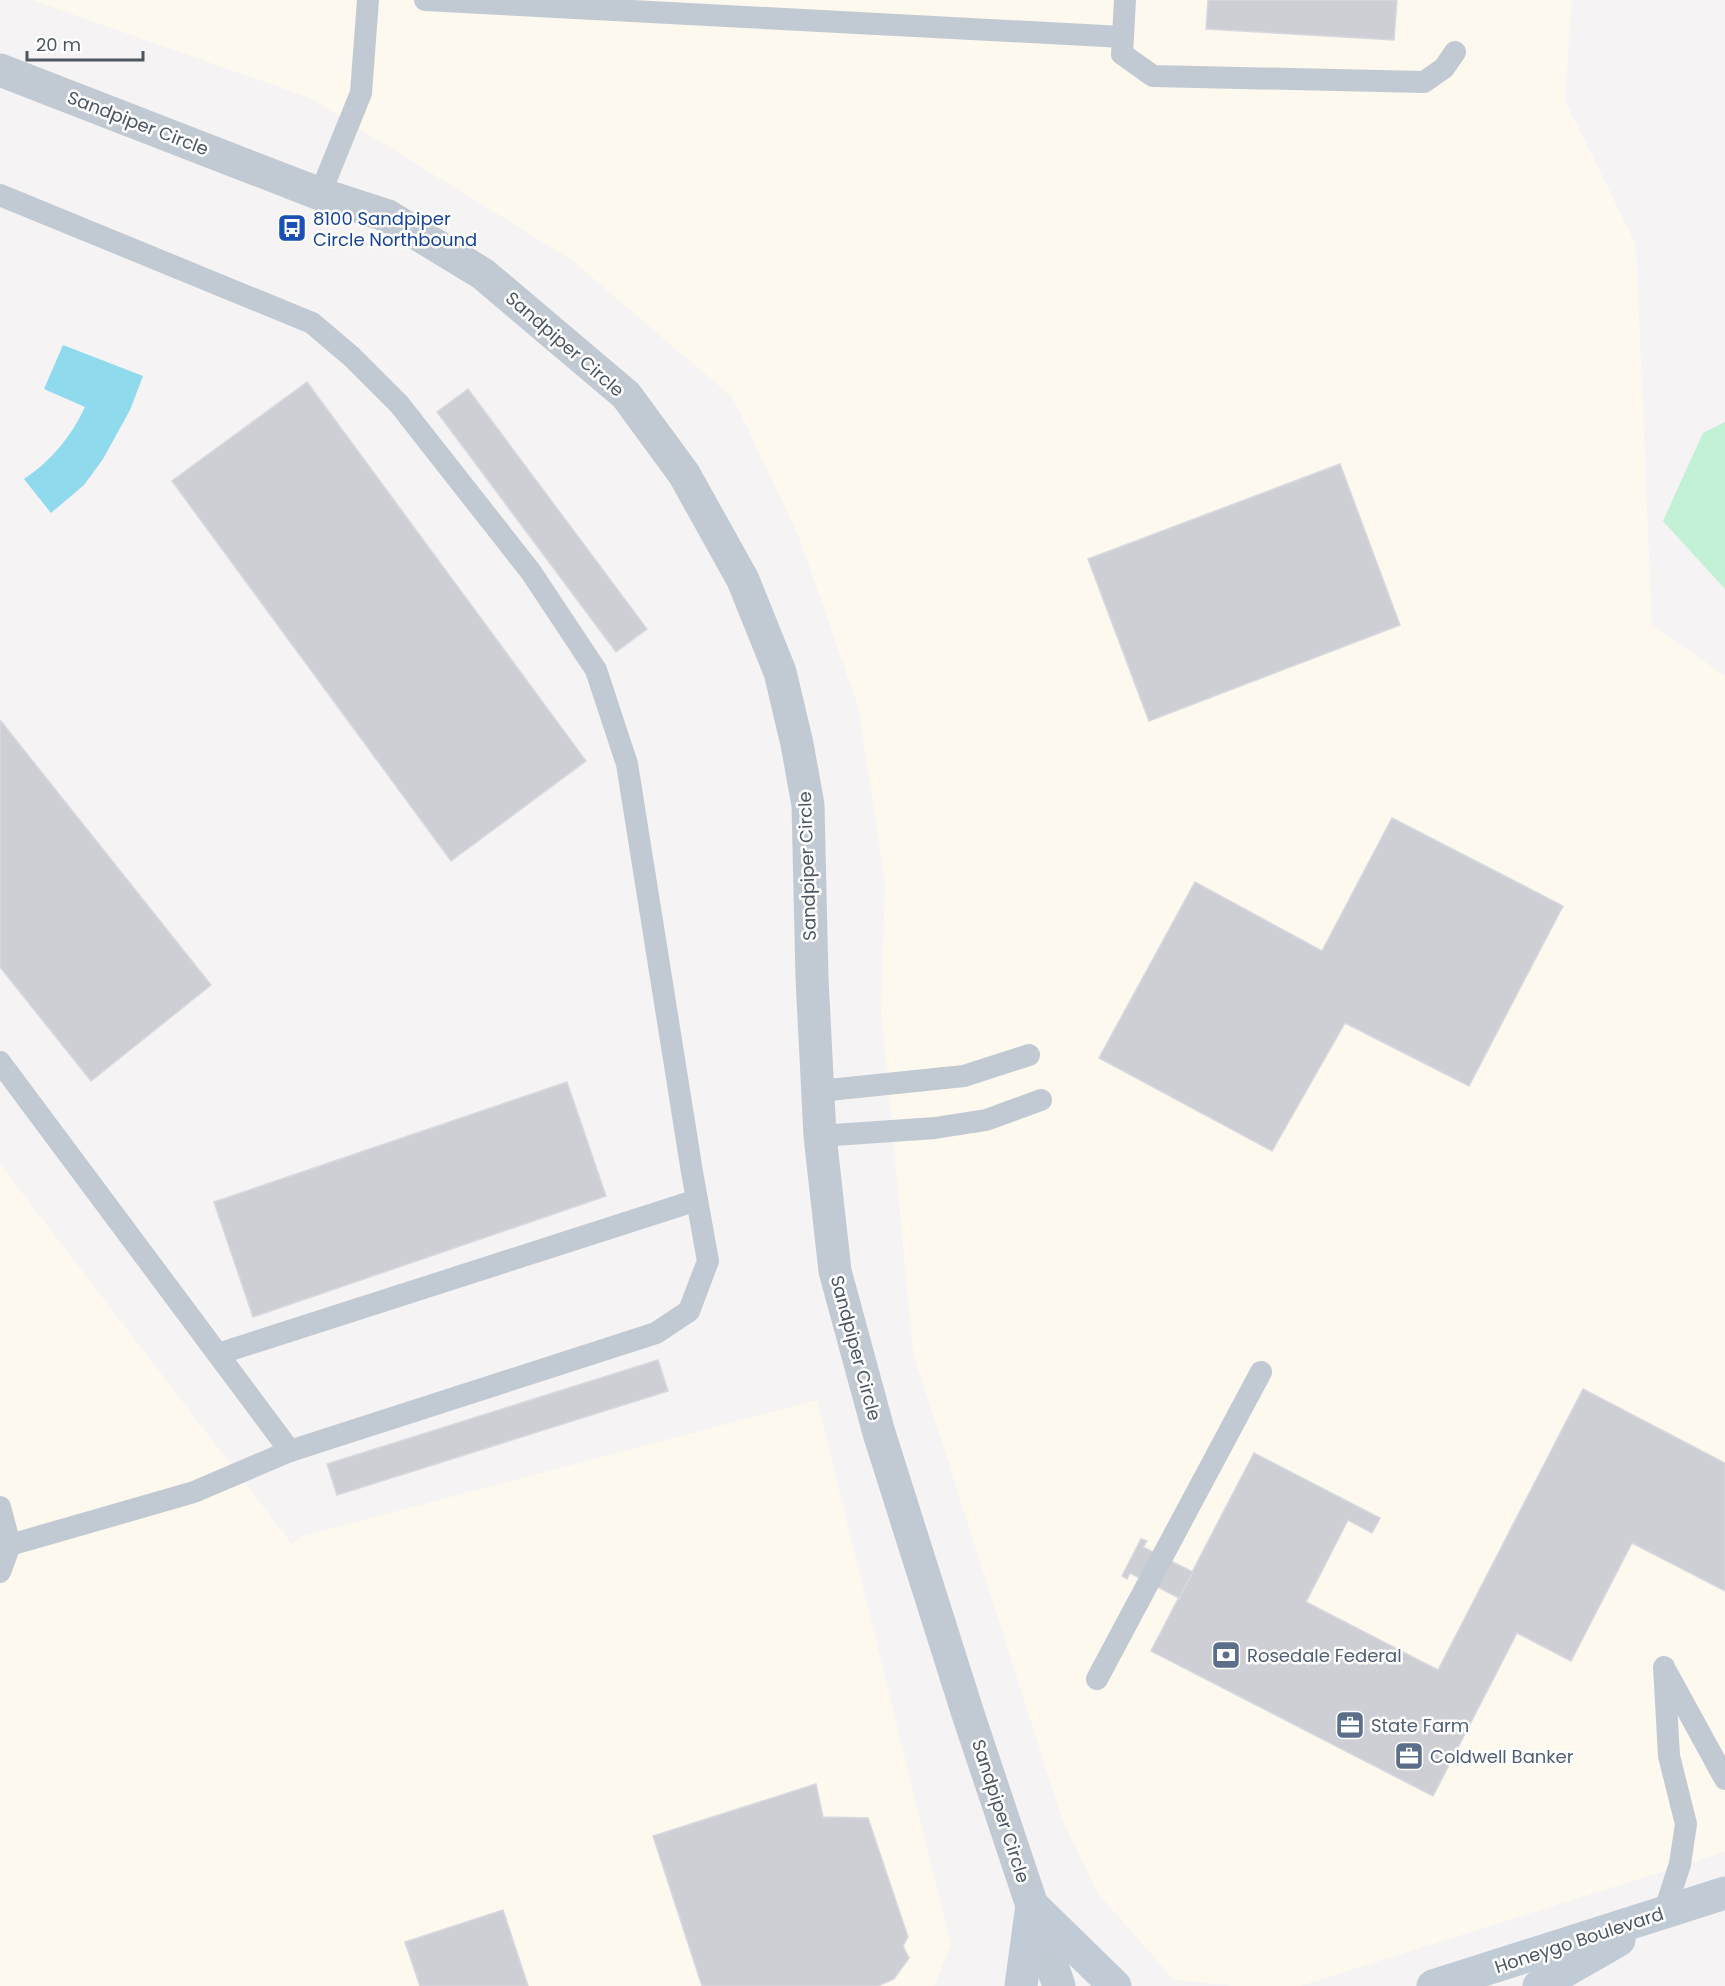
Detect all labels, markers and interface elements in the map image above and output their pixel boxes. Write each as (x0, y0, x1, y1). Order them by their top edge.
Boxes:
scale bar (27, 24, 142, 62)
text: 20 m (36, 32, 81, 57)
street label: Sandpiper Circle (64, 85, 212, 161)
place label: 8100 Sandpiper Circle Northbound (313, 206, 477, 252)
bus stop icon: 8100 Sandpiper Circle Northbound (276, 212, 308, 244)
street label: Sandpiper Circle (500, 286, 630, 402)
street label: Sandpiper Circle (792, 791, 822, 941)
street label: Sandpiper Circle (825, 1273, 887, 1423)
bank icon: Rosedale Federal (1210, 1639, 1242, 1671)
place label: Rosedale Federal (1247, 1643, 1402, 1668)
office icon: State Farm (1334, 1709, 1366, 1741)
place label: State Farm (1371, 1713, 1469, 1738)
street label: Sandpiper Circle (966, 1736, 1036, 1886)
office icon: Coldwell Banker (1393, 1740, 1425, 1772)
place label: Coldwell Banker (1430, 1744, 1574, 1769)
street label: Honeygo Boulevard (1491, 1901, 1667, 1979)

